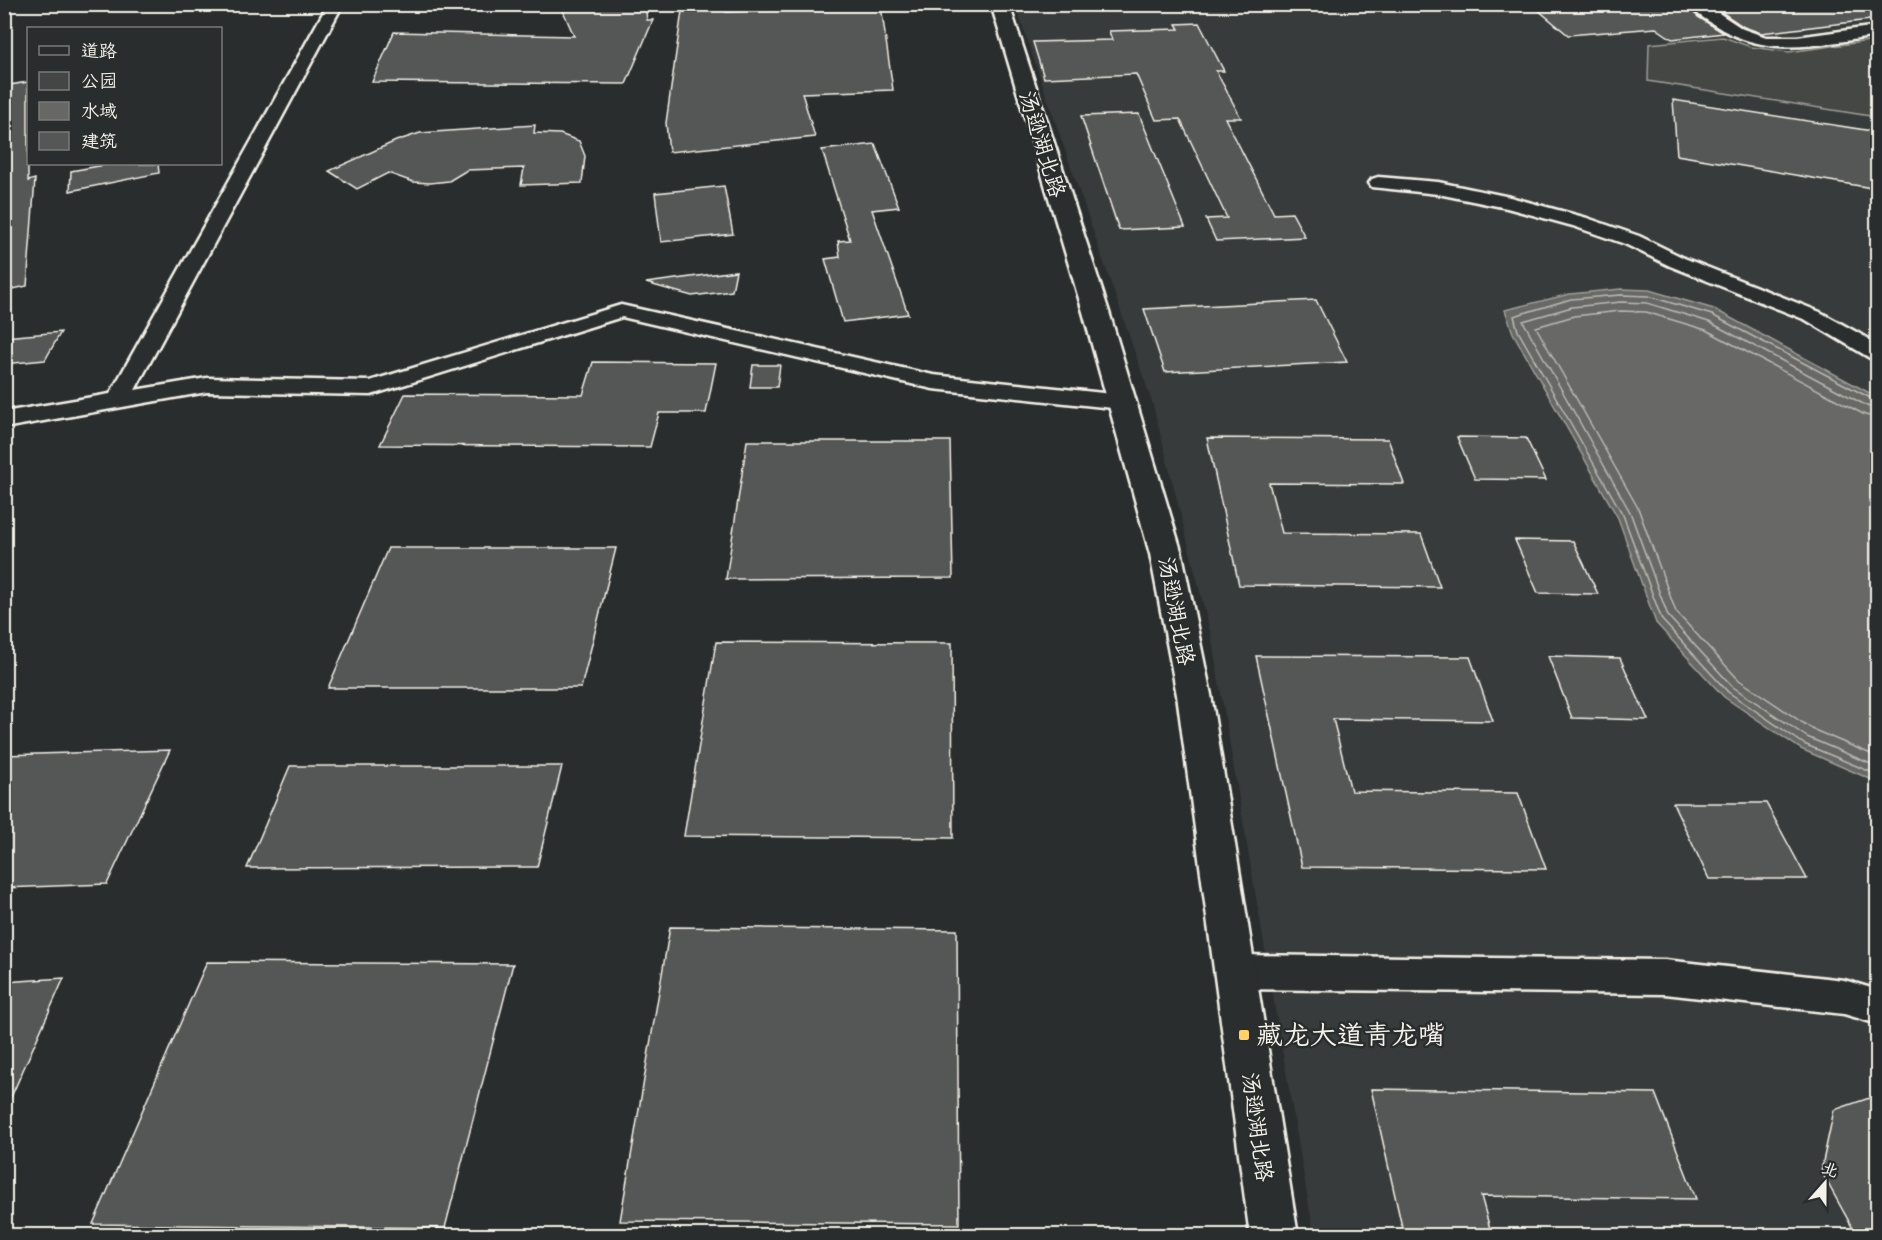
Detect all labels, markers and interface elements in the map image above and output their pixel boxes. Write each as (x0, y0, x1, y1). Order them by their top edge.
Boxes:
legend (27, 27, 222, 165)
text: 道路 (81, 39, 117, 64)
text: 公园 (81, 69, 117, 94)
street label: 汤逊湖北路 (1011, 87, 1072, 202)
text: 水域 (81, 99, 117, 124)
text: 建筑 (81, 129, 117, 154)
street label: 汤逊湖北路 (1150, 554, 1201, 668)
place label: 藏龙大道青龙嘴 (1256, 1017, 1445, 1055)
marker: 藏龙大道青龙嘴 (1237, 1028, 1251, 1042)
street label: 汤逊湖北路 (1234, 1071, 1280, 1184)
north arrow (1795, 1153, 1855, 1213)
text: 北 (1819, 1157, 1841, 1183)

